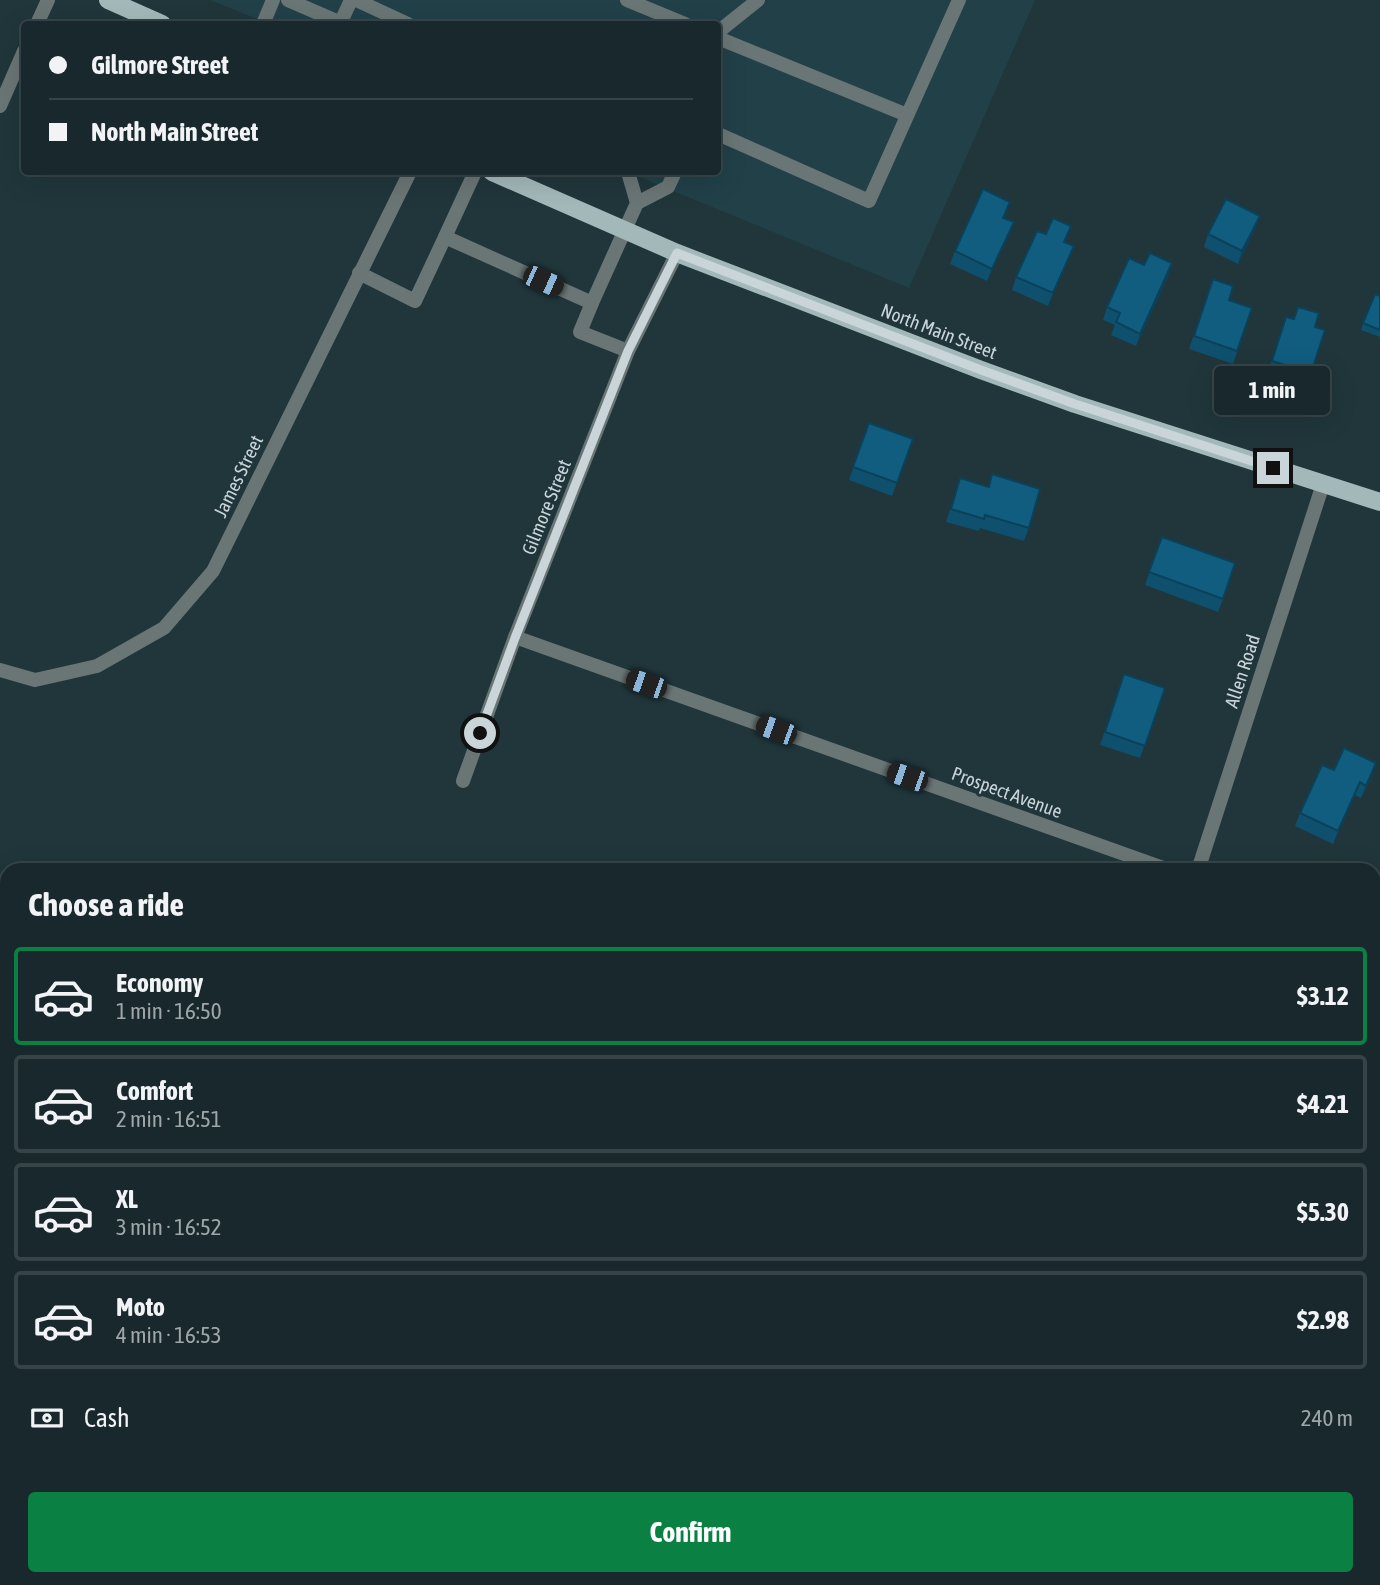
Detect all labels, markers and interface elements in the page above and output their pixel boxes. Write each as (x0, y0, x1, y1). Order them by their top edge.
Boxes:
text: Gilmore Street (91, 50, 229, 80)
text: North Main Street (91, 117, 258, 147)
car (520, 263, 567, 299)
street label: North Main Street (878, 299, 1000, 363)
callout: 1 min (1215, 366, 1331, 416)
text: 1 min (1249, 377, 1295, 403)
street label: James Street (209, 432, 267, 520)
route end (1257, 452, 1289, 484)
street label: Gilmore Street (517, 456, 575, 558)
street label: Allen Road (1220, 632, 1264, 710)
car (623, 667, 670, 701)
car (753, 713, 800, 747)
route start (464, 717, 496, 749)
car (884, 760, 931, 794)
street label: Prospect Avenue (949, 762, 1065, 822)
text: Choose a ride (28, 886, 184, 923)
icon: car (32, 965, 95, 1028)
text: Economy (116, 968, 203, 998)
text: $3.12 (1297, 981, 1349, 1011)
text: 1 min · 16:50 (116, 998, 222, 1024)
icon: car (32, 1073, 95, 1136)
text: Comfort (116, 1076, 193, 1106)
text: $4.21 (1297, 1089, 1349, 1119)
text: 2 min · 16:51 (116, 1106, 222, 1132)
icon: car (32, 1181, 95, 1244)
text: XL (116, 1184, 138, 1214)
text: $5.30 (1297, 1197, 1349, 1227)
text: 3 min · 16:52 (116, 1214, 222, 1240)
icon: car (32, 1289, 95, 1352)
text: Moto (116, 1292, 165, 1322)
text: $2.98 (1297, 1305, 1349, 1335)
text: 4 min · 16:53 (116, 1322, 222, 1348)
icon: cash (28, 1399, 66, 1437)
text: Cash (84, 1403, 130, 1433)
text: 240 m (1301, 1405, 1353, 1431)
button: Confirm (28, 1492, 1353, 1572)

